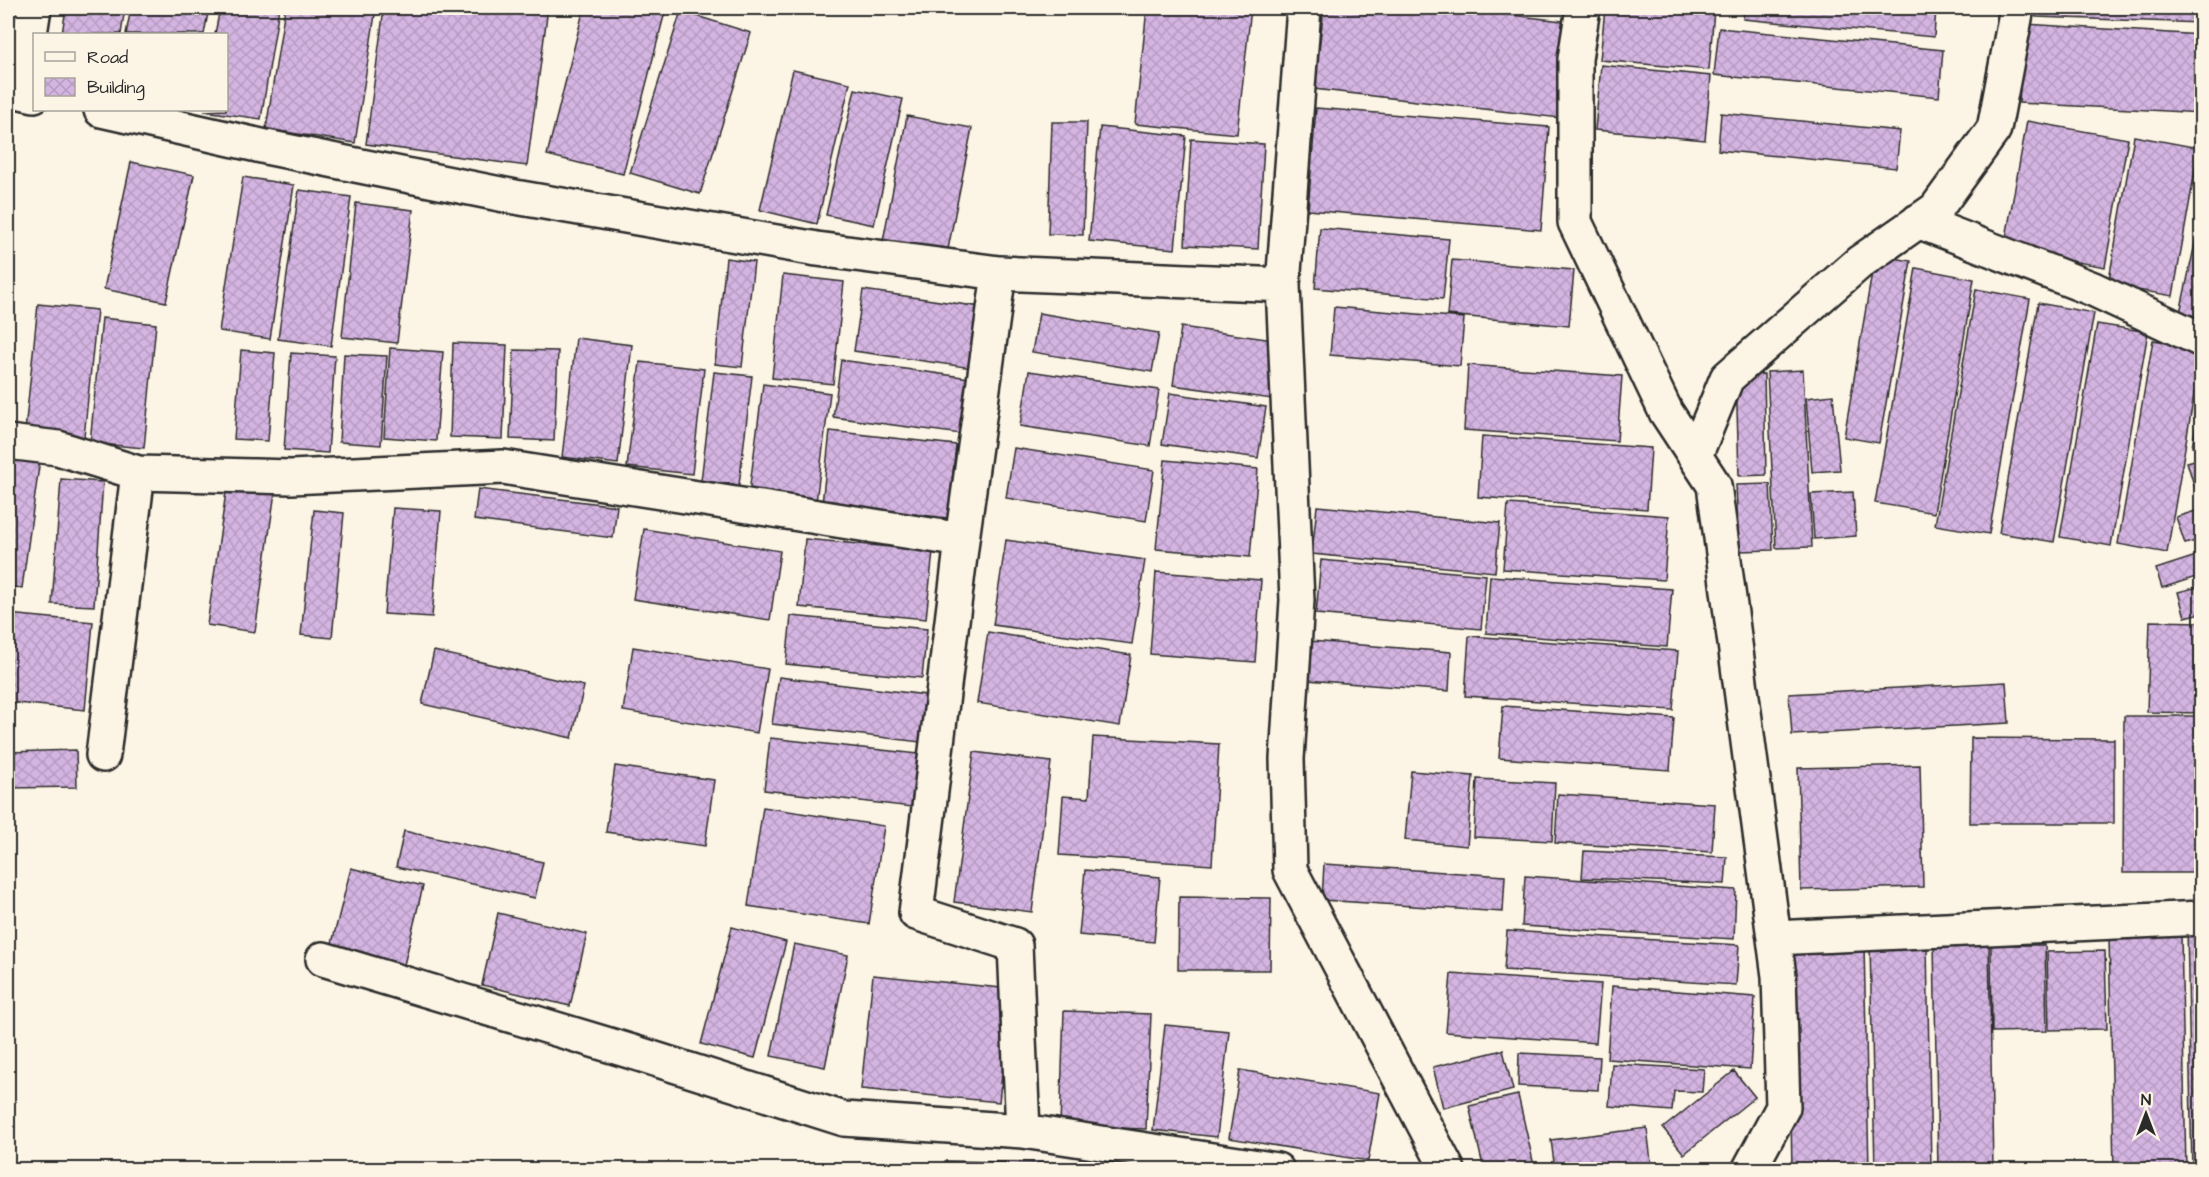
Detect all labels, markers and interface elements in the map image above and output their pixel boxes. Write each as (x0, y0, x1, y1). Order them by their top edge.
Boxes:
legend (33, 33, 228, 111)
text: Road (87, 45, 128, 70)
text: Building (87, 75, 145, 101)
north arrow (2116, 1084, 2176, 1144)
text: N (2141, 1089, 2151, 1111)

